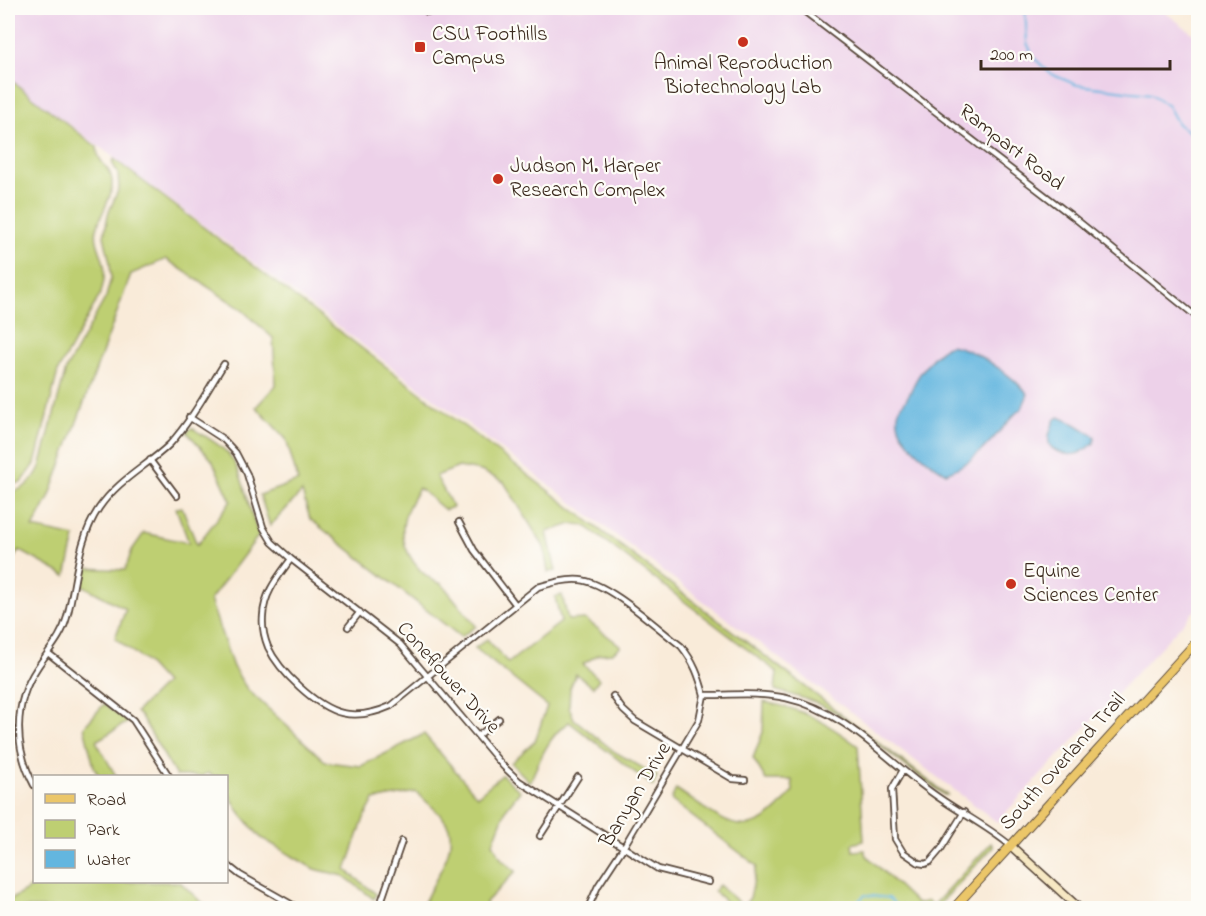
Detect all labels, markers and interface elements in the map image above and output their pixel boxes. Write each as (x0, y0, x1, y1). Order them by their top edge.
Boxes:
place label: CSU Foothills Campus (432, 20, 548, 74)
scale bar (981, 33, 1170, 71)
marker: Animal Reproduction Biotechnology Lab (736, 35, 750, 49)
marker: CSU Foothills Campus (413, 40, 427, 54)
text: 200 m (990, 43, 1033, 69)
place label: Animal Reproduction Biotechnology Lab (654, 49, 832, 105)
street label: Rampart Road (952, 97, 1070, 199)
place label: Judson M. Harper Research Complex (510, 152, 665, 206)
marker: Judson M. Harper Research Complex (491, 172, 505, 186)
place label: Equine Sciences Center (1023, 557, 1159, 611)
marker: Equine Sciences Center (1004, 577, 1018, 591)
street label: Coneflower Drive (389, 615, 507, 741)
street label: South Overland Trail (993, 686, 1133, 838)
street label: Banyan Drive (592, 736, 681, 855)
legend (33, 775, 228, 883)
text: Road (87, 788, 126, 814)
text: Park (87, 818, 120, 844)
text: Water (87, 848, 131, 874)

